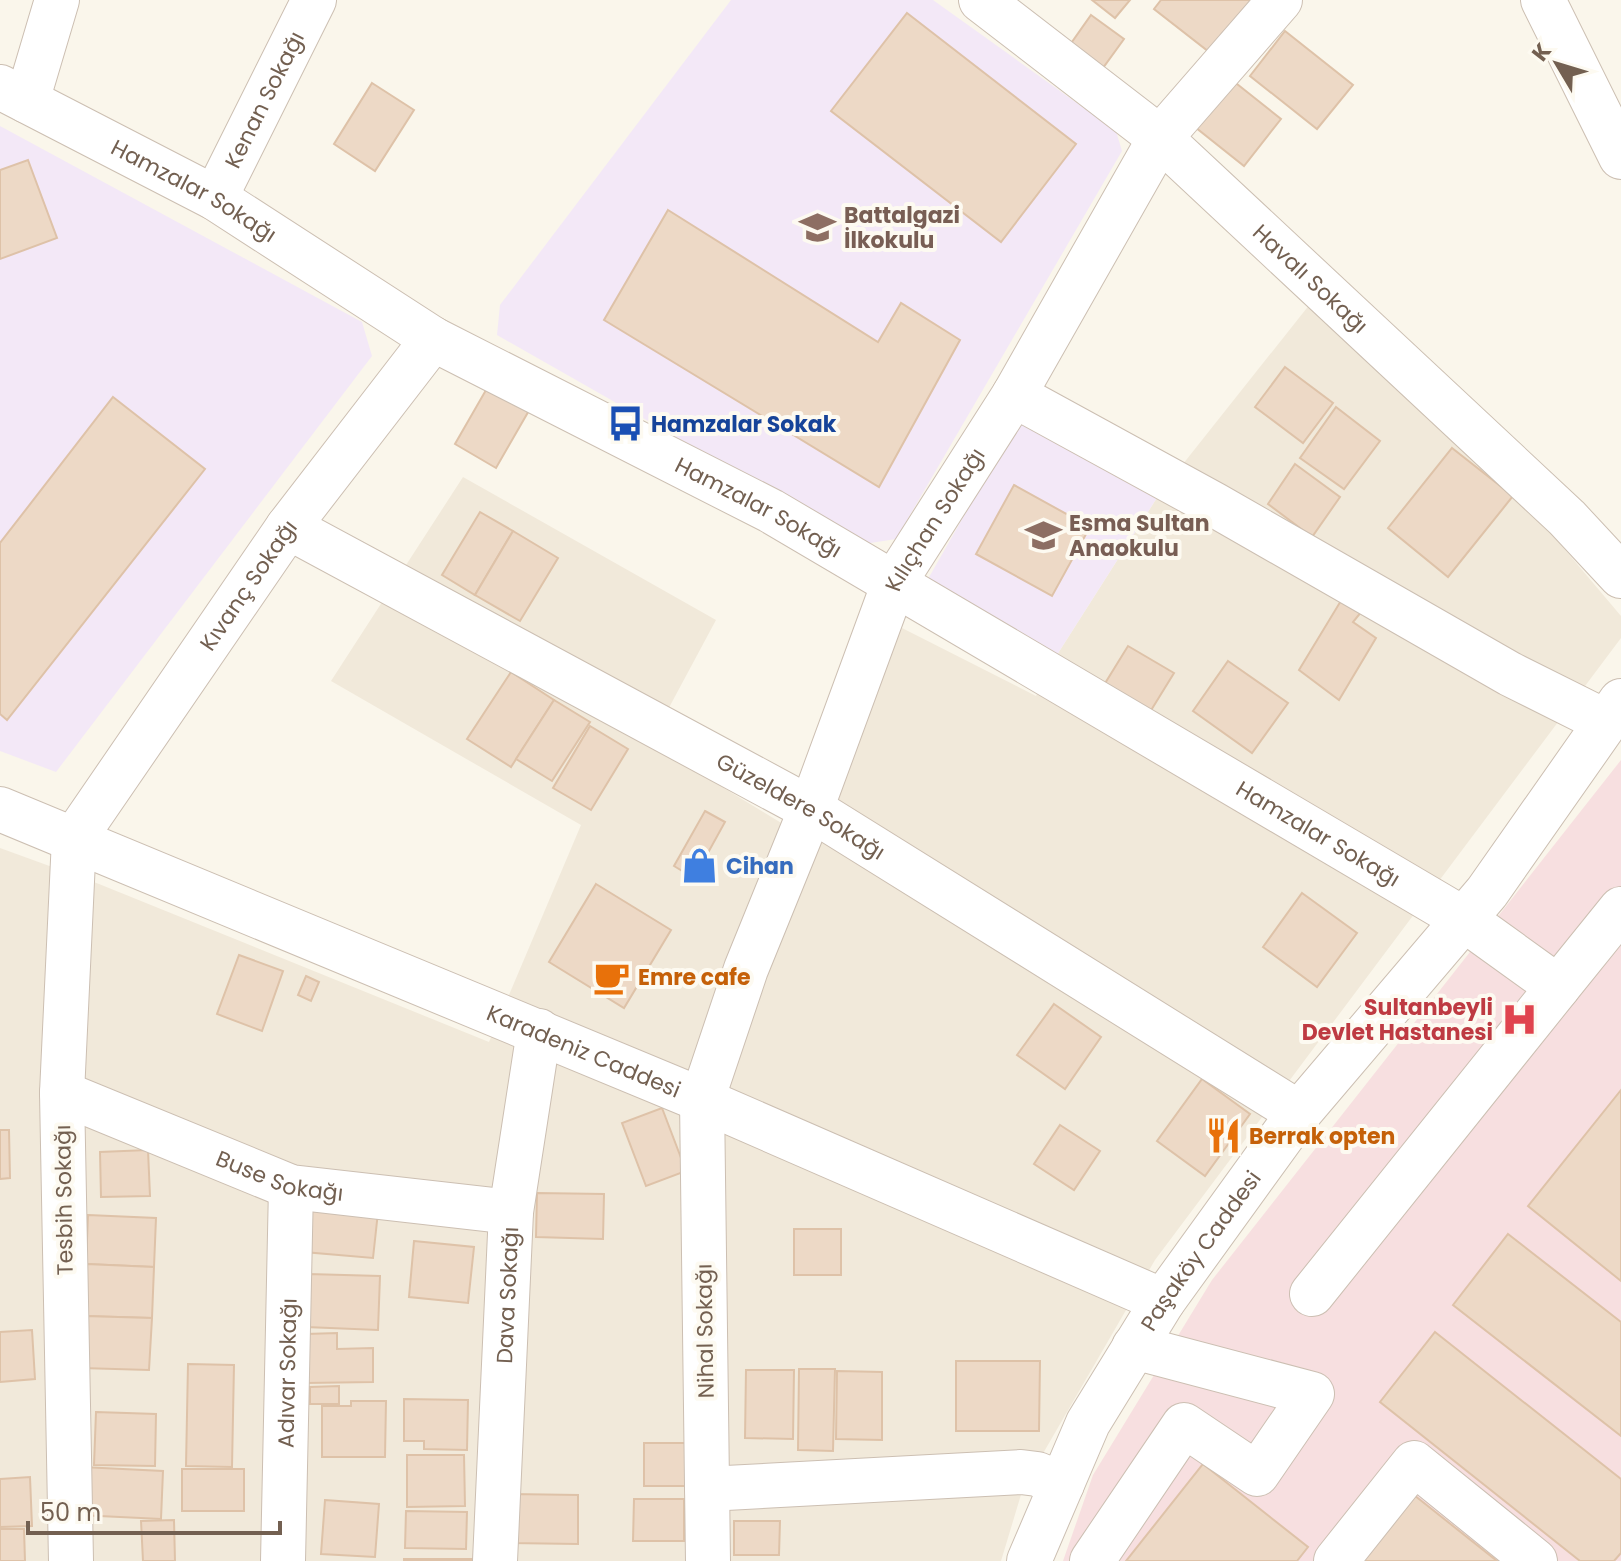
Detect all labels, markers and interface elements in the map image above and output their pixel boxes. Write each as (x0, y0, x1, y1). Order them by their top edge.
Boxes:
north arrow (1517, 24, 1597, 104)
street label: Kenan Sokağı (217, 26, 311, 173)
text: K (1525, 36, 1559, 68)
street label: Hamzalar Sokağı (106, 132, 283, 249)
place label: Battalgazi İlkokulu (844, 200, 960, 256)
school or university icon: Battalgazi İlkokulu (799, 209, 837, 247)
street label: Havalı Sokağı (1246, 217, 1375, 340)
bus stop icon: Hamzalar Sokak (606, 405, 644, 443)
place label: Hamzalar Sokak (651, 409, 837, 440)
street label: Kılıçhan Sokağı (877, 442, 992, 595)
street label: Hamzalar Sokağı (670, 449, 848, 565)
place label: Esma Sultan Anaokulu (1069, 508, 1210, 564)
street label: Kıvanç Sokağı (192, 513, 304, 657)
school or university icon: Esma Sultan Anaokulu (1024, 517, 1062, 555)
street label: Güzeldere Sokağı (711, 745, 891, 867)
street label: Hamzalar Sokağı (1230, 773, 1406, 894)
shop icon: Cihan (681, 847, 719, 885)
place label: Cihan (726, 851, 794, 882)
cafe icon: Emre cafe (593, 958, 631, 996)
place label: Emre cafe (638, 962, 751, 993)
place label: Sultanbeyli Devlet Hastanesi (1302, 992, 1493, 1048)
street label: Karadeniz Caddesi (482, 997, 685, 1105)
hospital icon: Sultanbeyli Devlet Hastanesi (1500, 1001, 1538, 1039)
restaurant icon: Berrak opten (1204, 1117, 1242, 1155)
place label: Berrak opten (1249, 1121, 1395, 1152)
street label: Tesbih Sokağı (47, 1124, 81, 1276)
street label: Buse Sokağı (211, 1142, 345, 1208)
street label: Paşaköy Caddesi (1133, 1164, 1268, 1337)
street label: Dava Sokağı (489, 1226, 526, 1364)
street label: Nihal Sokağı (688, 1263, 722, 1399)
street label: Adıvar Sokağı (270, 1298, 304, 1448)
scale bar (28, 1485, 280, 1535)
text: 50 m (40, 1496, 101, 1529)

